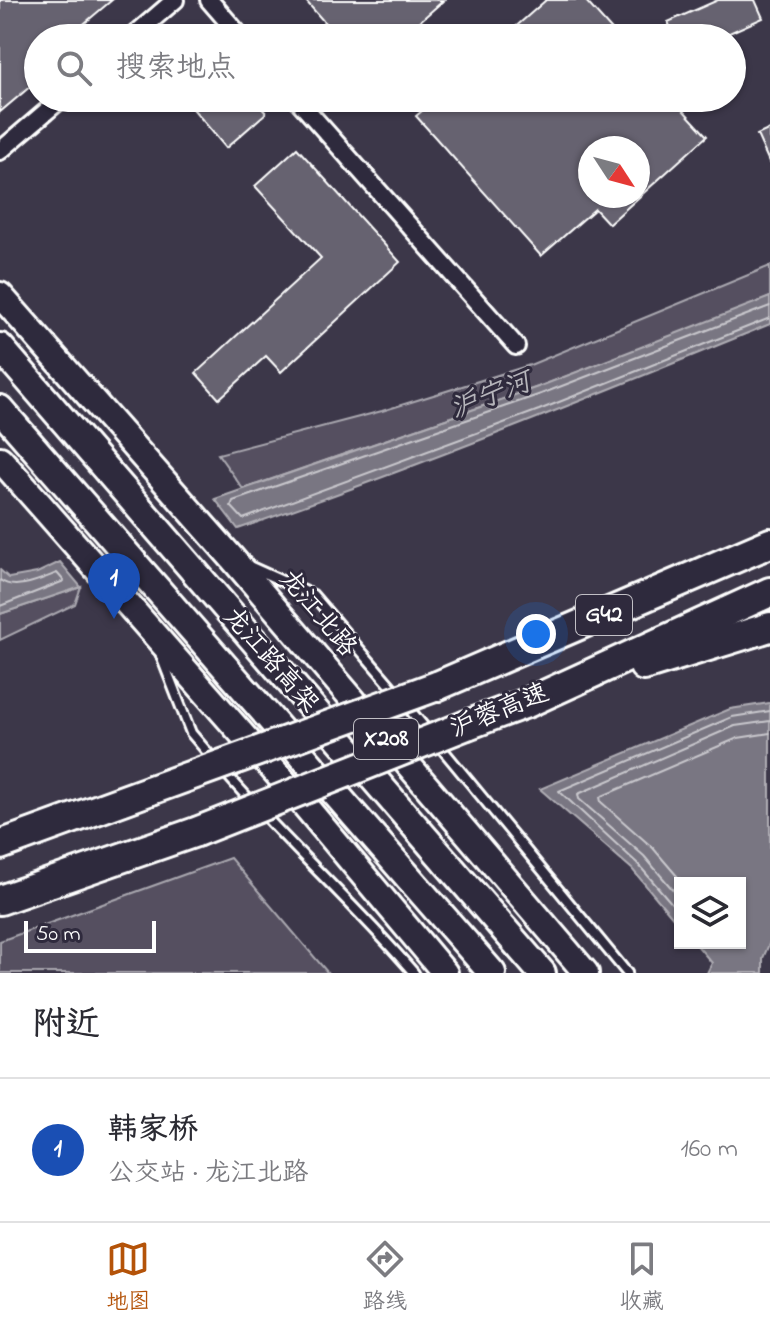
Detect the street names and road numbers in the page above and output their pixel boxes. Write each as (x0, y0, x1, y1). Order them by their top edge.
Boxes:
street label: 龙江北路 (269, 562, 365, 666)
road number: G42 (576, 595, 632, 635)
street label: 龙江路高架 (213, 599, 327, 723)
street label: 沪蓉高速 (445, 675, 555, 749)
road number: X208 (354, 719, 418, 759)

